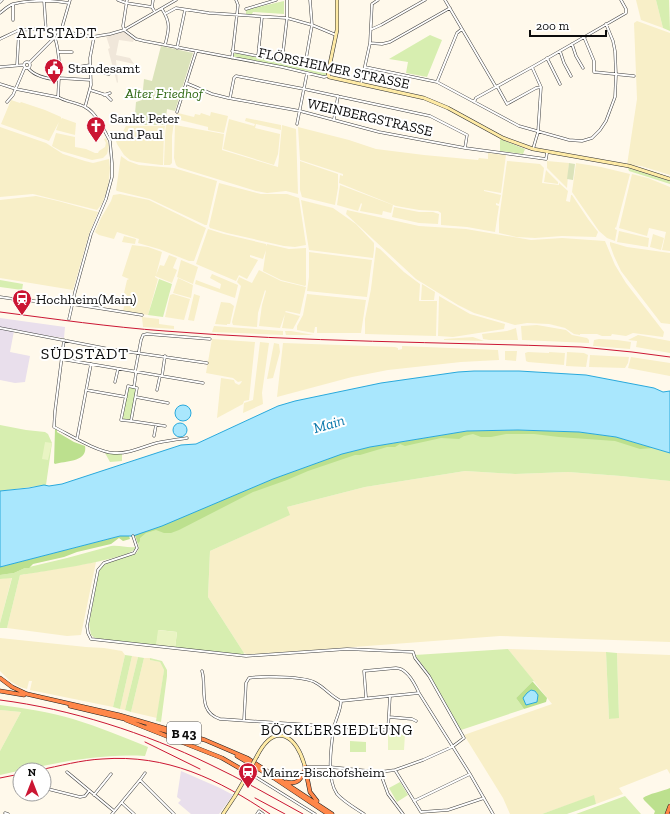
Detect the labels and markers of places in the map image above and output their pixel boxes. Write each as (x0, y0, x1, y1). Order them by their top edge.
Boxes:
public building icon: Standesamt (43, 57, 65, 85)
place label: Standesamt (68, 60, 141, 77)
place label: Sankt Peter und Paul (110, 110, 180, 143)
church icon: Sankt Peter und Paul (85, 115, 107, 143)
station icon: Hochheim(Main) (11, 288, 33, 316)
place label: Hochheim(Main) (36, 291, 137, 308)
station icon: Mainz-Bischofsheim (237, 761, 259, 789)
place label: Mainz-Bischofsheim (262, 764, 385, 781)

